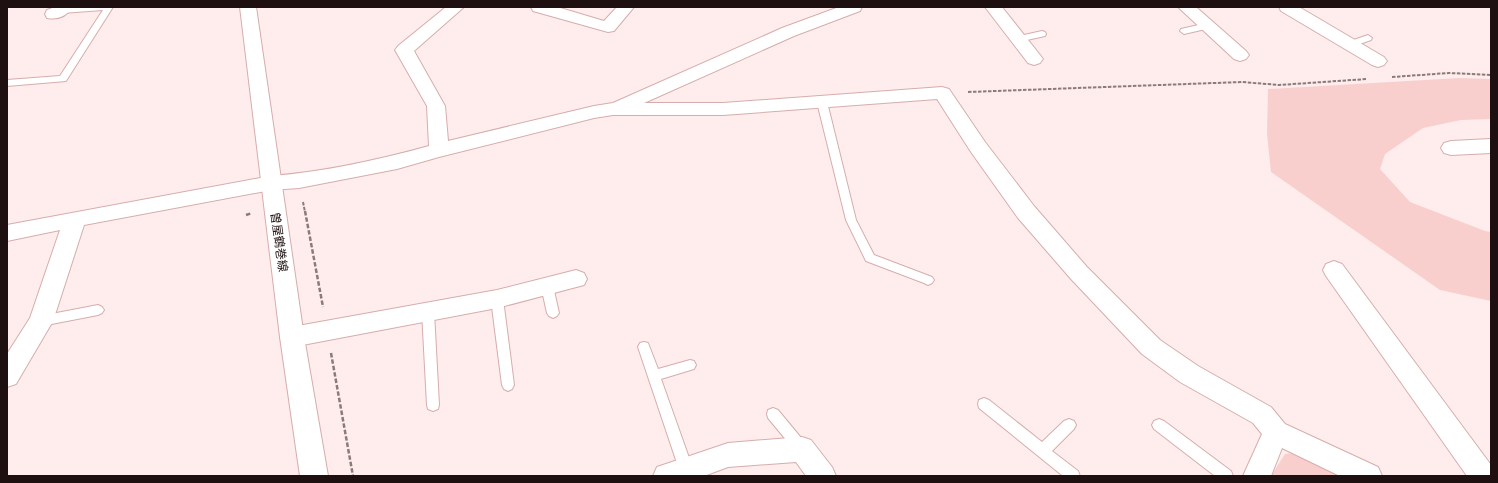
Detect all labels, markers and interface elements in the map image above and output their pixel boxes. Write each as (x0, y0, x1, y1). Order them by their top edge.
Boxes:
street label: 曽屋鶴巻線 (268, 211, 291, 273)

